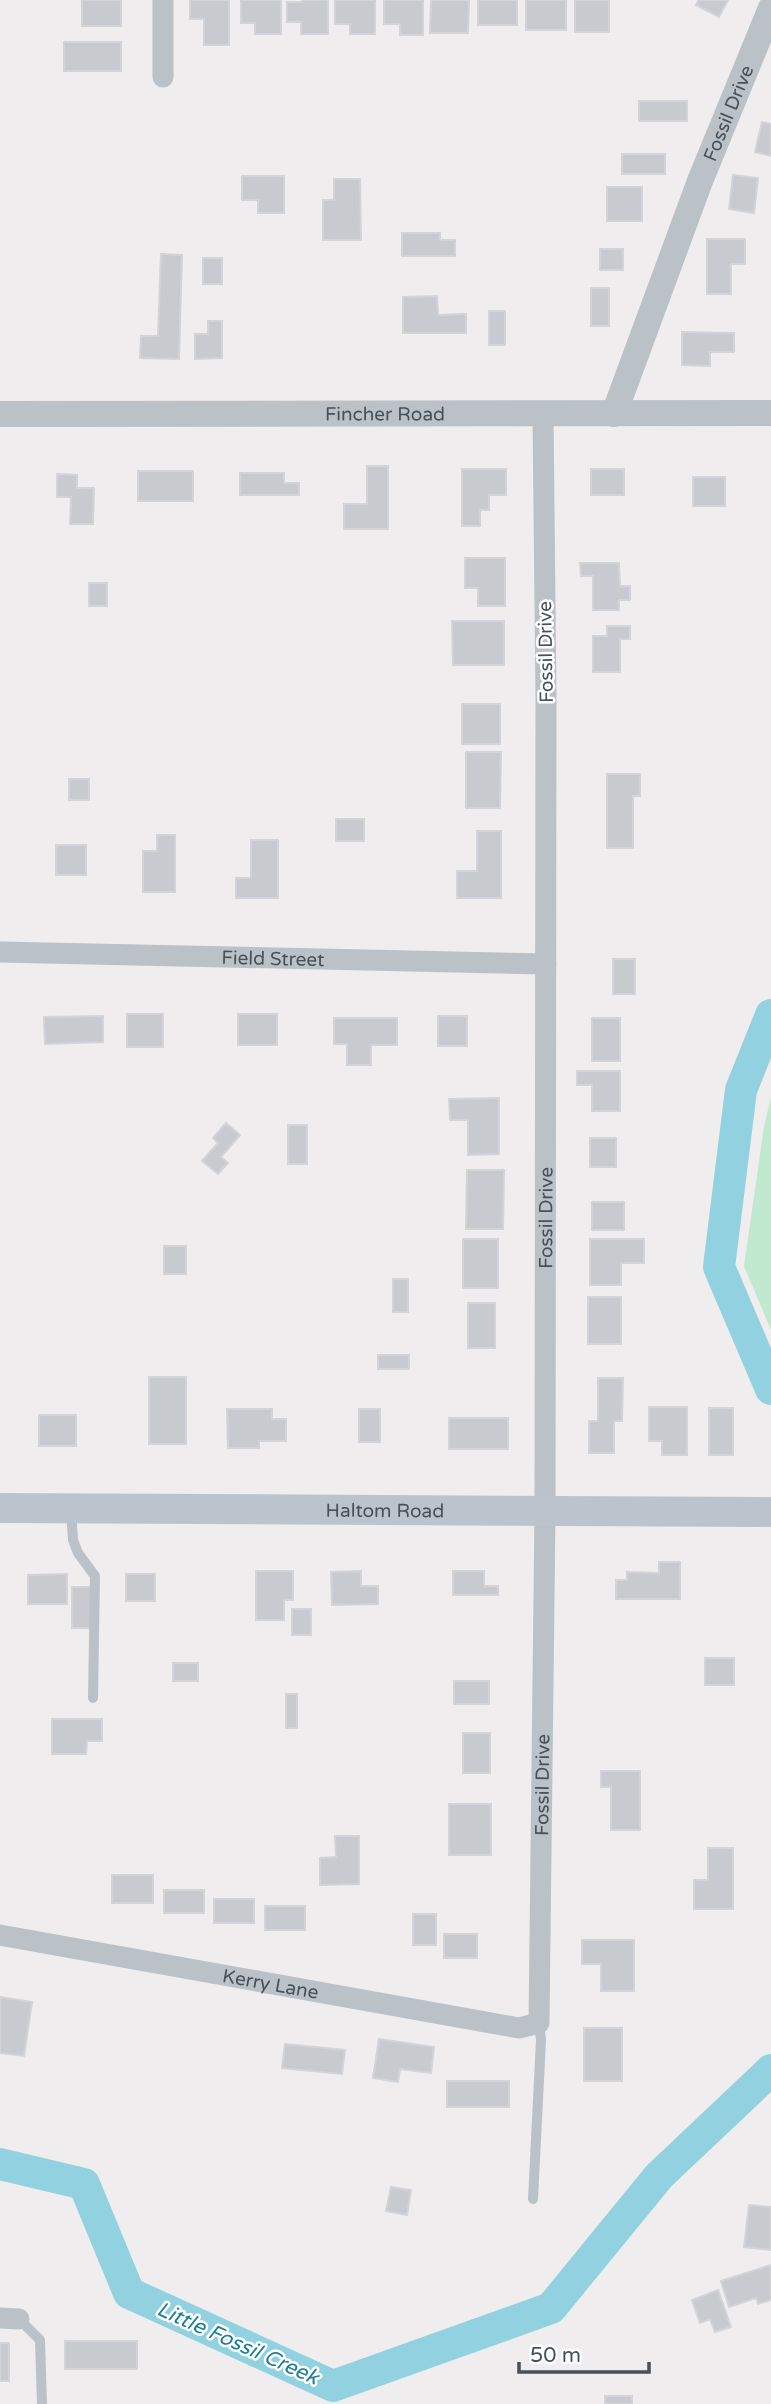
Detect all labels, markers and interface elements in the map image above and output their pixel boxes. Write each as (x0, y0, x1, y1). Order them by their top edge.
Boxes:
street label: Fossil Drive (699, 62, 758, 165)
street label: Fincher Road (325, 403, 445, 426)
street label: Fossil Drive (534, 601, 558, 703)
street label: Field Street (221, 947, 325, 971)
street label: Fossil Drive (535, 1167, 557, 1269)
street label: Haltom Road (326, 1500, 444, 1522)
street label: Fossil Drive (531, 1734, 554, 1836)
street label: Kerry Lane (221, 1965, 320, 2004)
water label: Little Fossil Creek (153, 2297, 324, 2391)
scale bar (519, 2330, 648, 2374)
text: 50 m (530, 2343, 581, 2368)

